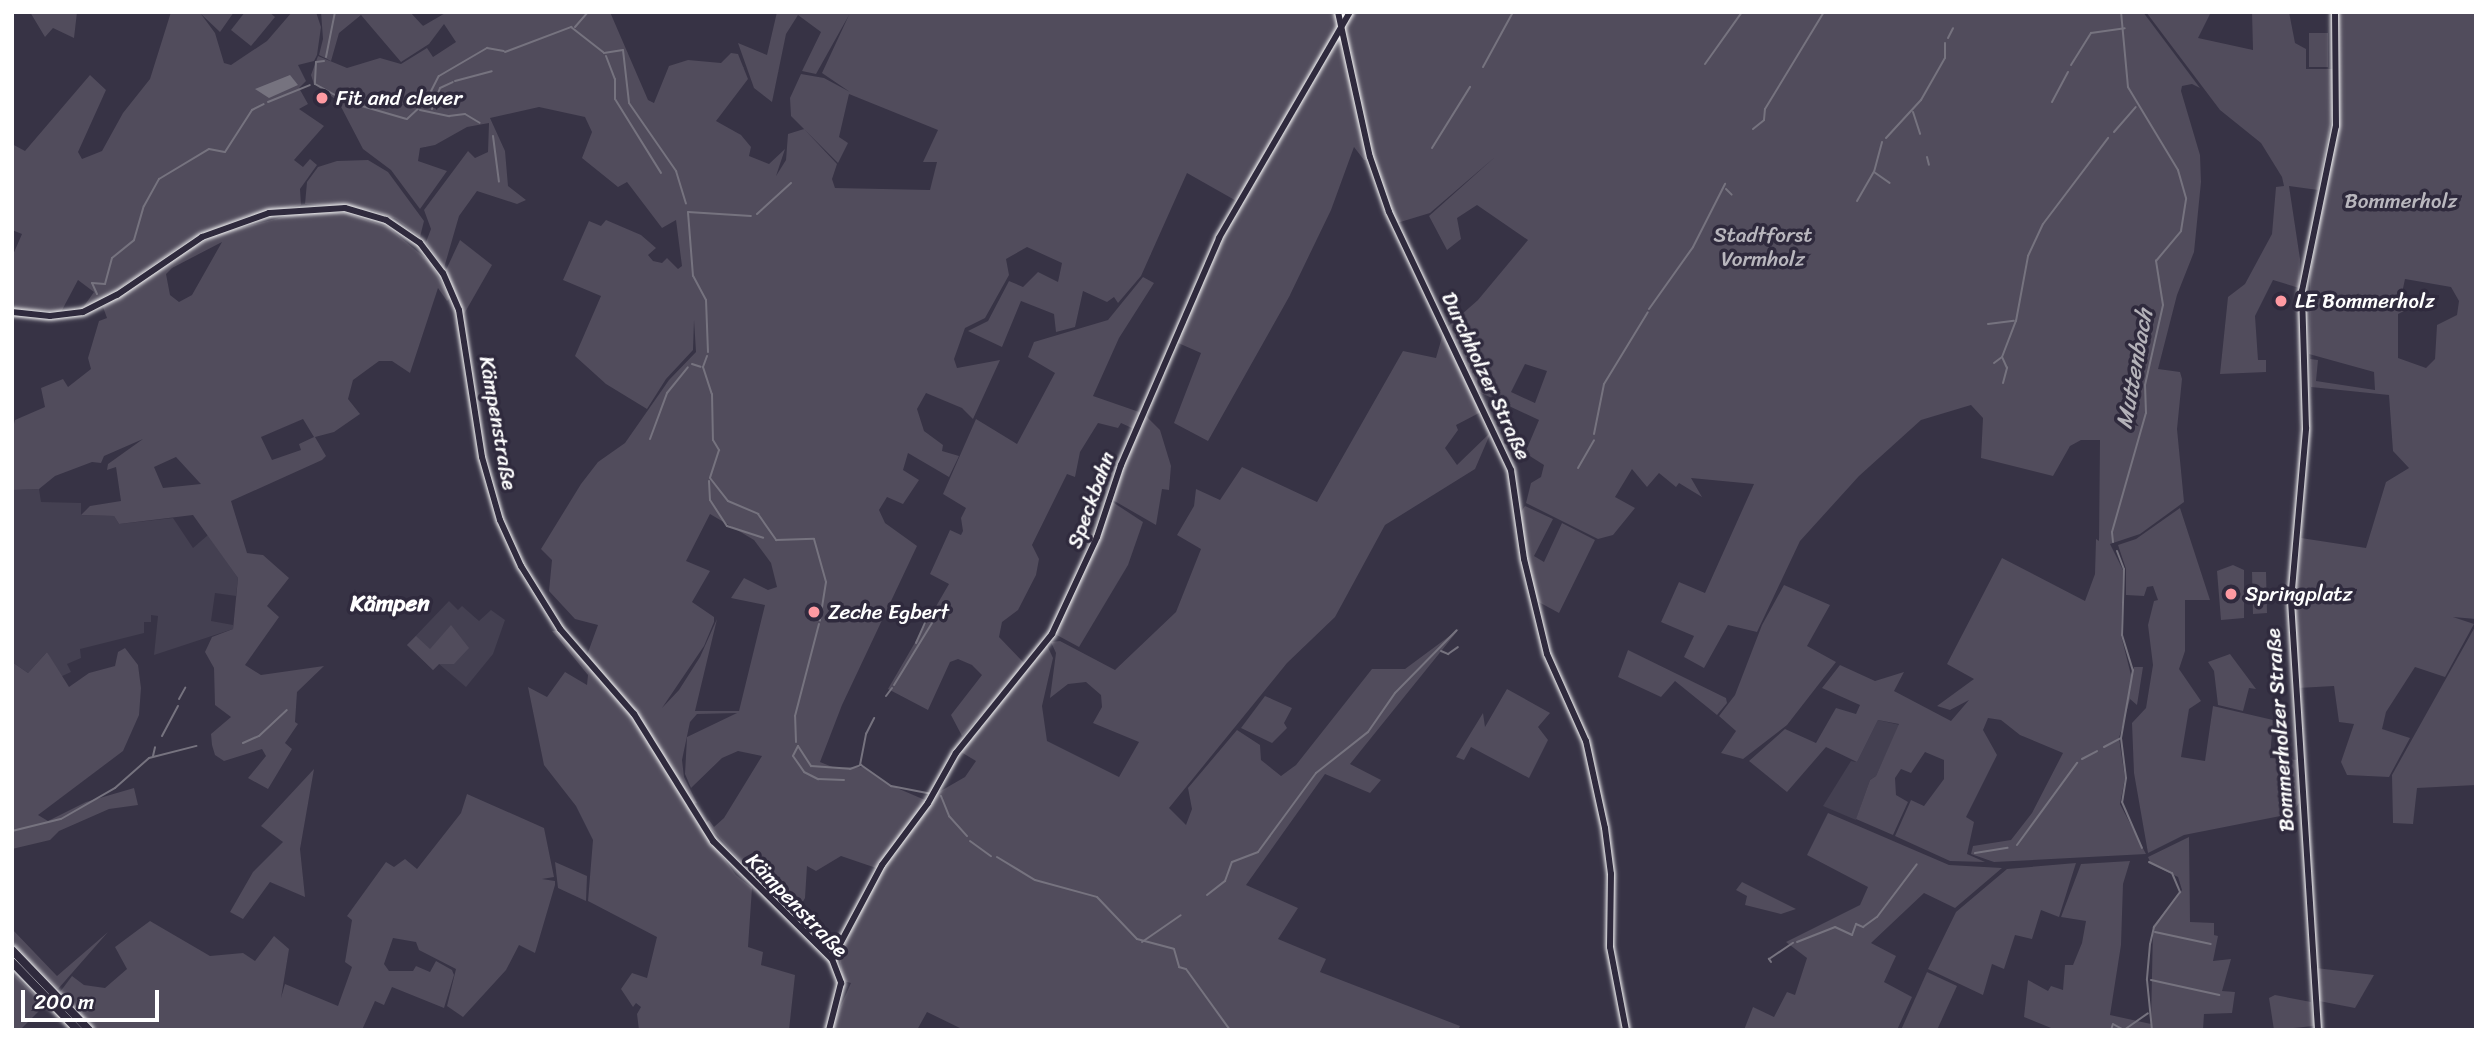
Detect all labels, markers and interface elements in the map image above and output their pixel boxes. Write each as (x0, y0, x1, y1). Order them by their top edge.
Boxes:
place label: Fit and clever (336, 85, 463, 111)
marker: Fit and clever (314, 90, 330, 106)
park label: Bommerholz (2345, 188, 2457, 214)
park label: Stadtforst Vormholz (1714, 222, 1812, 272)
street label: Durchholzer Straße (1436, 288, 1536, 464)
place label: LE Bommerholz (2295, 288, 2435, 314)
marker: LE Bommerholz (2273, 293, 2289, 309)
water label: Muttenbach (2111, 307, 2159, 431)
street label: Kämpenstraße (474, 354, 522, 492)
street label: Speckbahn (1062, 448, 1120, 552)
place label: Springplatz (2245, 581, 2352, 607)
marker: Springplatz (2223, 586, 2239, 602)
district label: Kämpen (350, 590, 430, 618)
place label: Zeche Egbert (828, 599, 950, 625)
marker: Zeche Egbert (806, 604, 822, 620)
street label: Bommerholzer Straße (2260, 627, 2300, 833)
street label: Kämpenstraße (741, 848, 853, 962)
scale bar (24, 976, 163, 1020)
text: 200 m (34, 983, 94, 1021)

